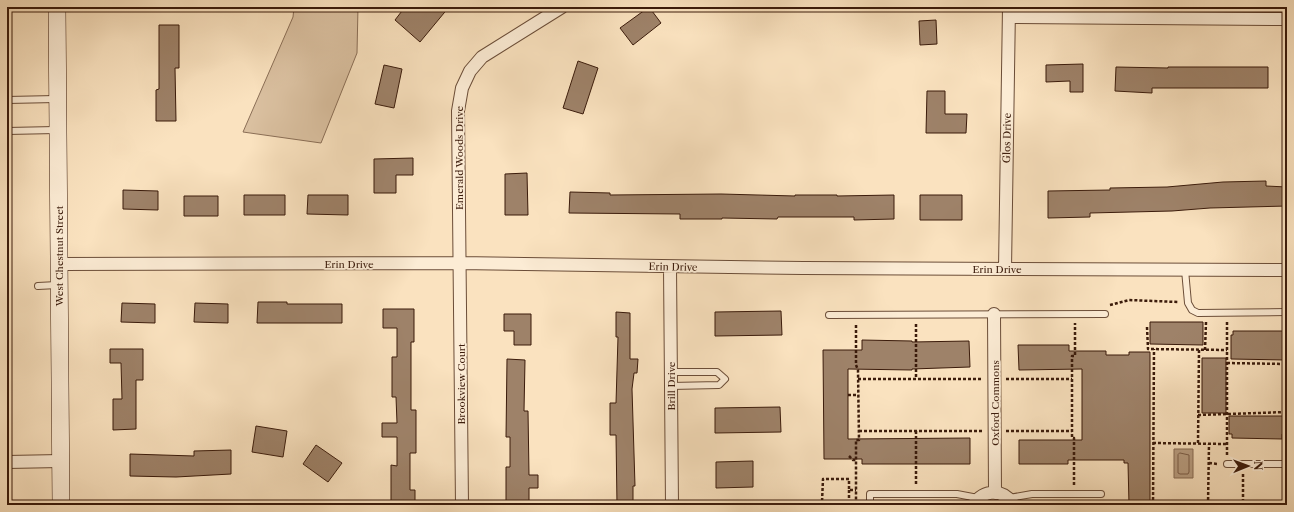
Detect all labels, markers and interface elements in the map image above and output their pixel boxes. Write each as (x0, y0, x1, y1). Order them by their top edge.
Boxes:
street label: Emerald Woods Drive (453, 106, 466, 210)
street label: Glos Drive (1000, 112, 1014, 163)
street label: West Chestnut Street (53, 205, 66, 307)
street label: Erin Drive (324, 258, 374, 271)
street label: Erin Drive (648, 260, 698, 274)
street label: Erin Drive (972, 263, 1022, 276)
street label: Brookview Court (455, 343, 468, 425)
street label: Oxford Commons (989, 360, 1002, 446)
street label: Brill Drive (665, 361, 678, 410)
north arrow (1228, 446, 1268, 486)
text: N (1251, 461, 1265, 471)

